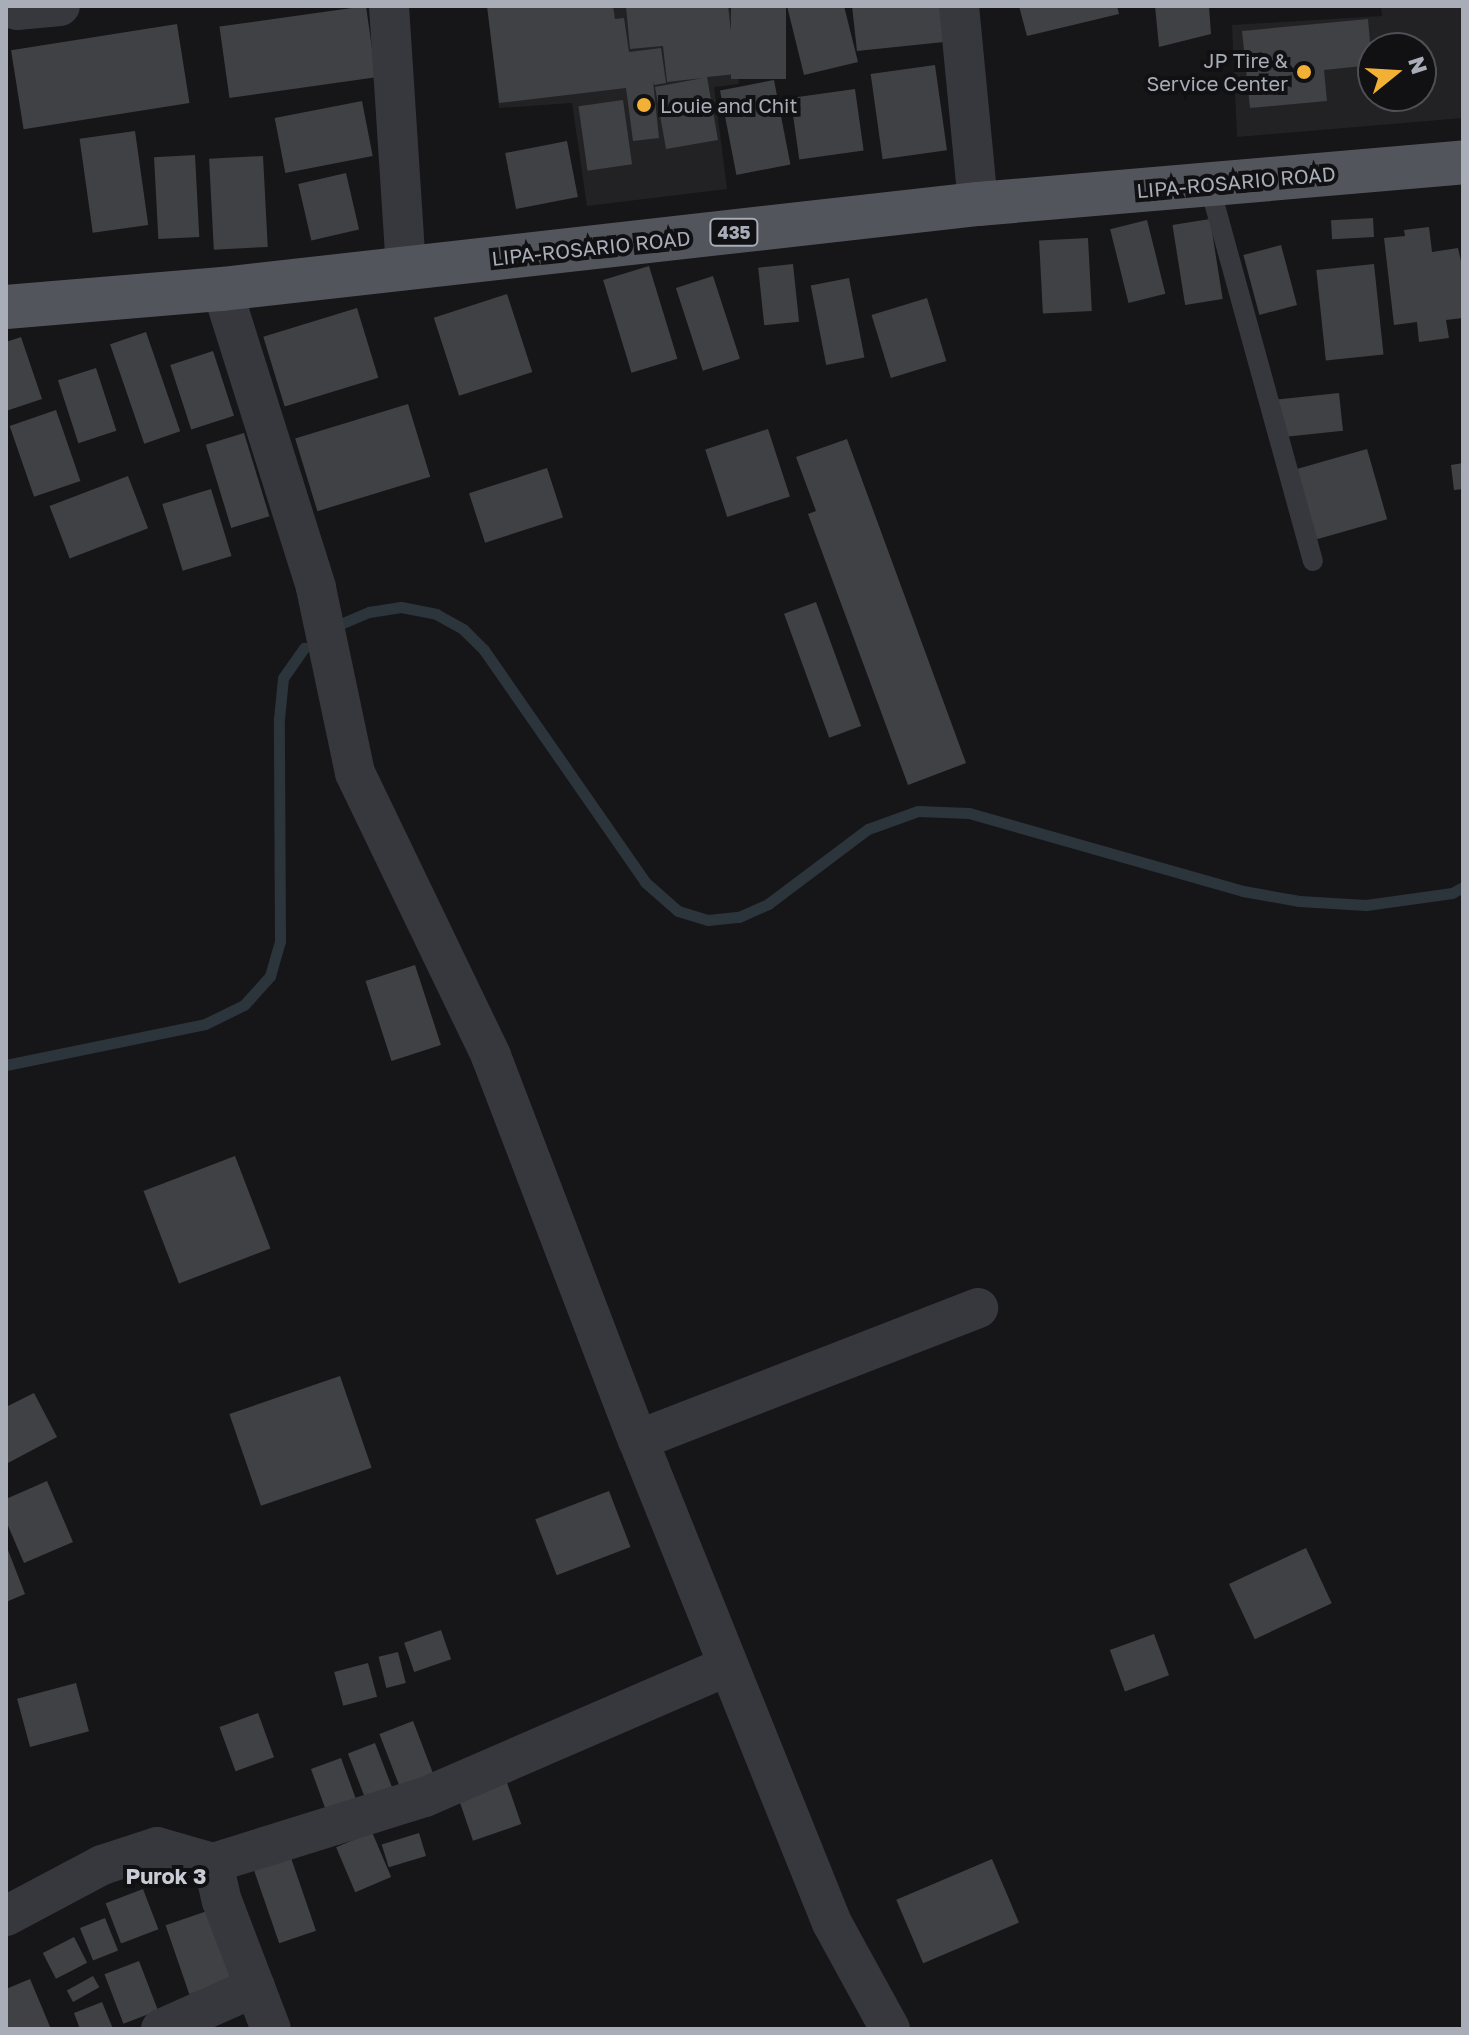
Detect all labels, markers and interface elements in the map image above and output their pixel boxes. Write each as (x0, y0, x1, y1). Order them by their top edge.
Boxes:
north arrow (1357, 32, 1437, 112)
place label: JP Tire & Service Center (1146, 48, 1288, 95)
text: N (1403, 53, 1434, 77)
marker: JP Tire & Service Center (1295, 63, 1313, 81)
place label: Louie and Chit (660, 93, 797, 117)
marker: Louie and Chit (635, 96, 653, 114)
street label: LIPA-ROSARIO ROAD (1136, 161, 1336, 203)
road number: 435 (708, 218, 760, 246)
street label: LIPA-ROSARIO ROAD (490, 226, 692, 270)
district label: Purok 3 (126, 1863, 206, 1889)

